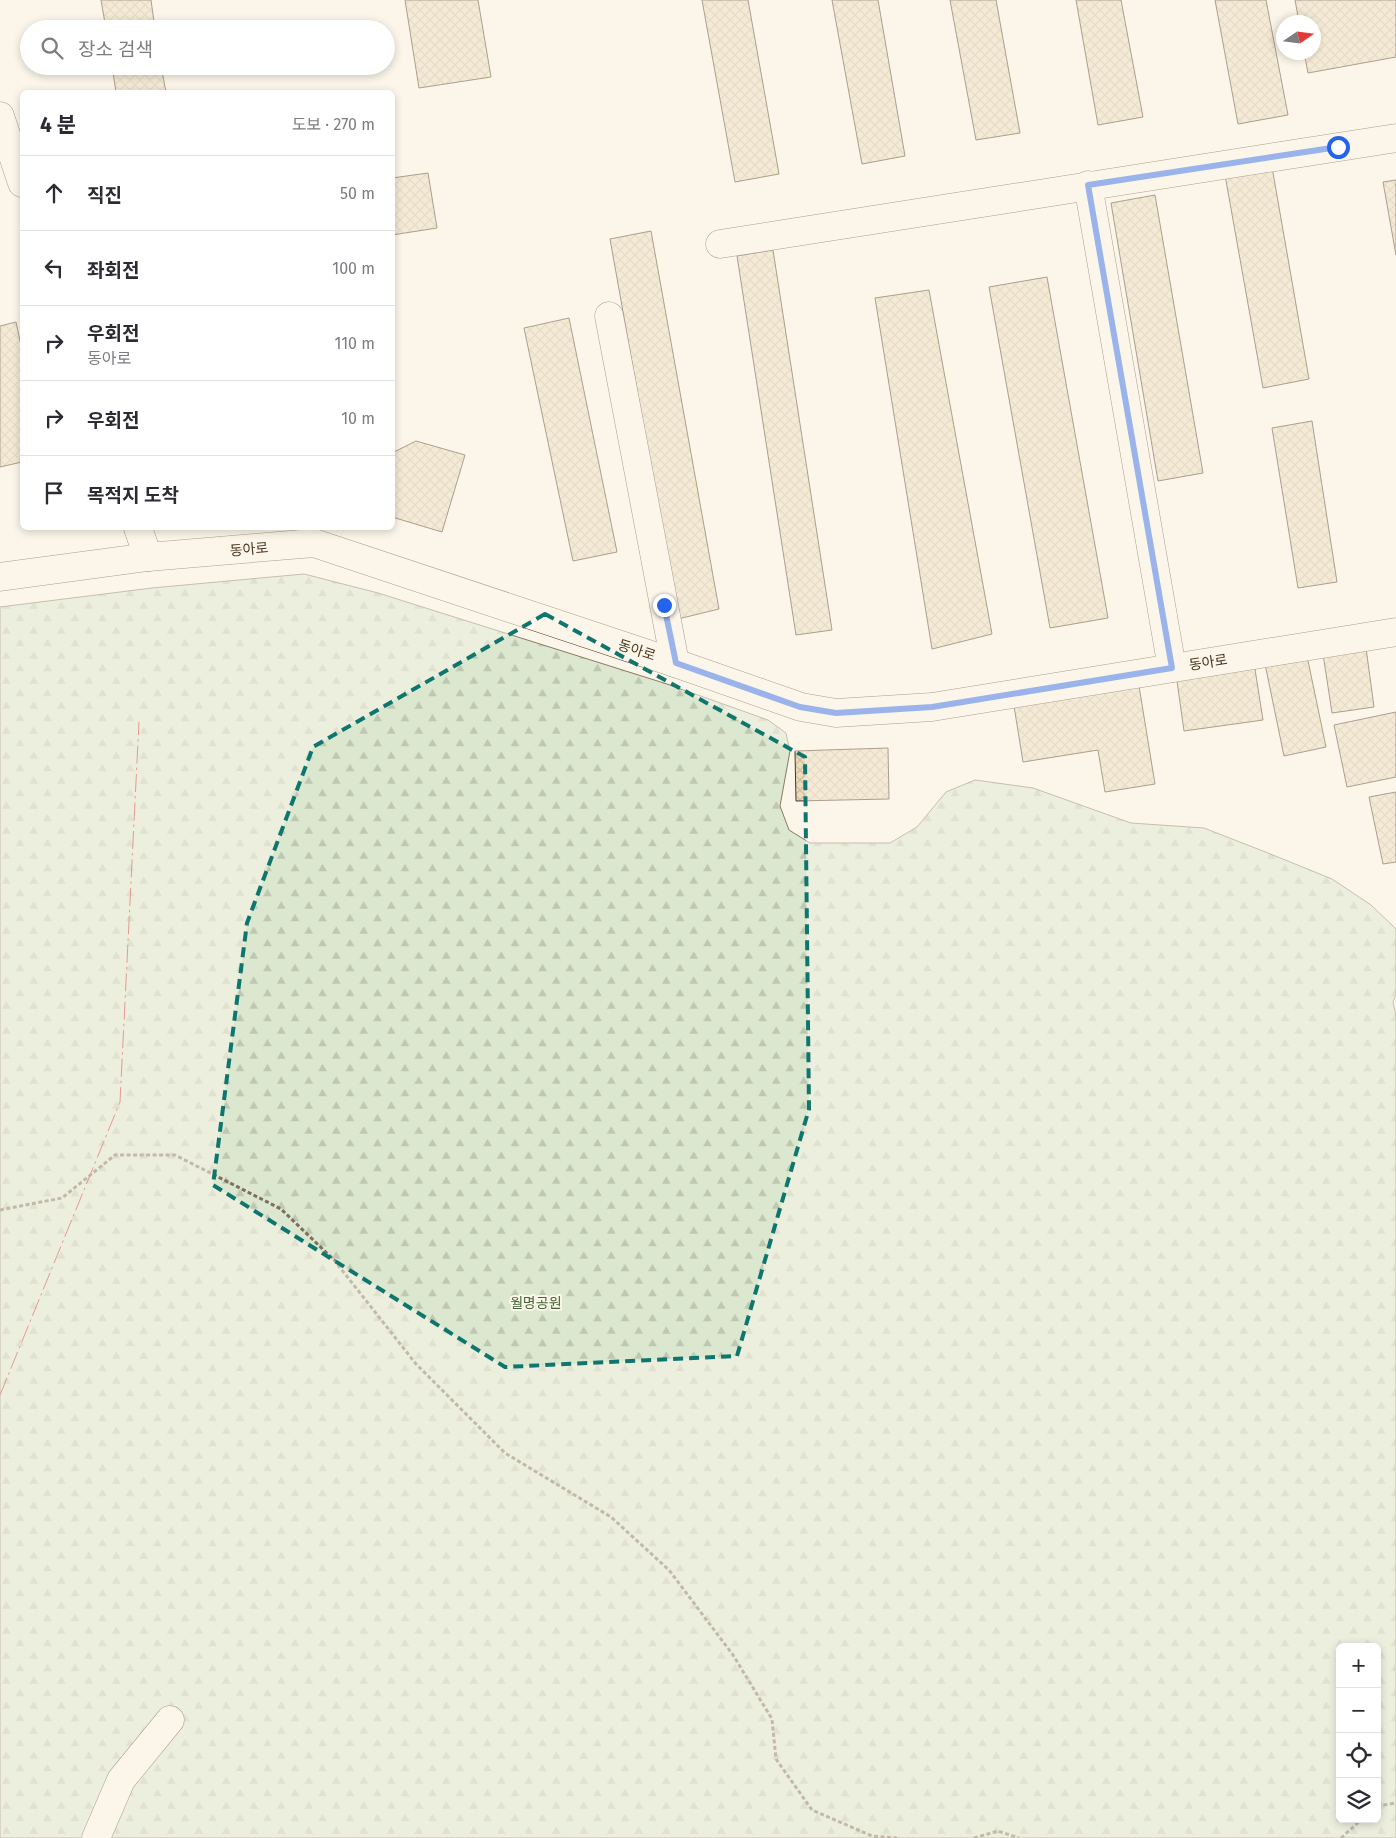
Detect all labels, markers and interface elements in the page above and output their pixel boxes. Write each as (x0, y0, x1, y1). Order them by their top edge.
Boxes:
north arrow (1276, 15, 1321, 60)
search box (20, 20, 395, 75)
icon: search (38, 34, 66, 62)
text: 장소 검색 (78, 38, 153, 61)
text: 4 분 (40, 112, 76, 138)
text: 도보 · 270 m (292, 115, 375, 134)
route start (1327, 136, 1350, 159)
icon: ahead (40, 179, 68, 207)
text: 직진 (87, 184, 122, 207)
text: 50 m (340, 184, 375, 203)
icon: left (40, 254, 68, 282)
text: 좌회전 (87, 259, 139, 282)
text: 100 m (332, 259, 375, 278)
text: 우회전 (87, 322, 139, 345)
icon: right (40, 329, 68, 357)
text: 110 m (334, 334, 375, 353)
text: 동아로 (87, 349, 131, 368)
icon: right (40, 404, 68, 432)
text: 우회전 (87, 409, 139, 432)
text: 10 m (341, 409, 375, 428)
icon: arrive (40, 479, 68, 507)
text: 목적지 도착 (87, 484, 179, 507)
street label: 동아로 (229, 539, 269, 560)
route end (653, 594, 676, 617)
street label: 동아로 (616, 636, 658, 665)
street label: 동아로 (1188, 651, 1229, 674)
park label: 월명공원 (510, 1295, 562, 1312)
map controls (1336, 1643, 1381, 1823)
button: + (1336, 1643, 1381, 1688)
button: − (1336, 1688, 1381, 1733)
button: locate (1336, 1733, 1381, 1778)
button: layers (1336, 1778, 1381, 1823)

